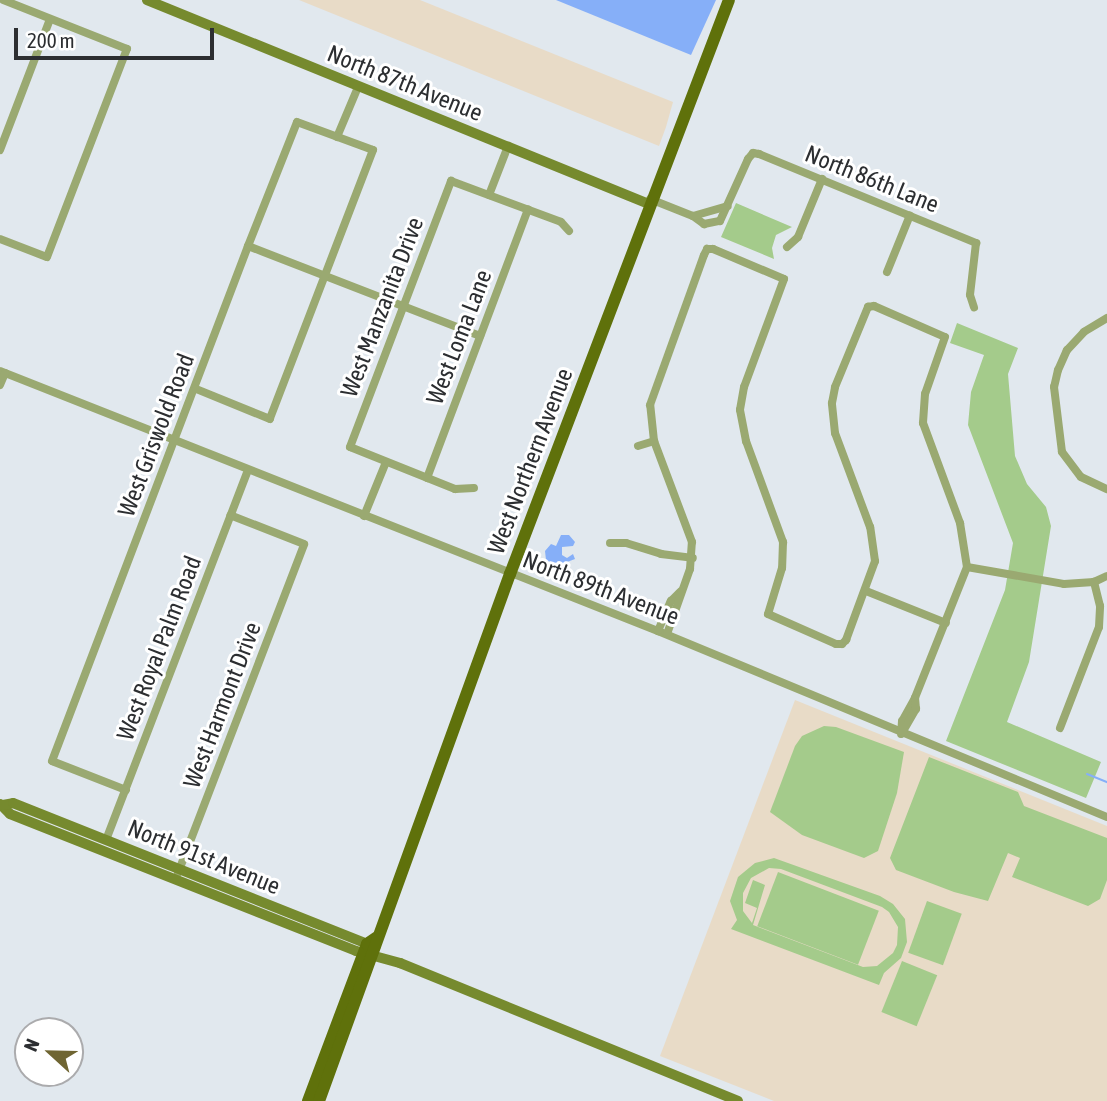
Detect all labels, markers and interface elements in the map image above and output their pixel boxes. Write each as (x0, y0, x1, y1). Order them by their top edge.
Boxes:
scale bar (18, 14, 217, 58)
text: 200 m (27, 28, 75, 52)
street label: North 87th Avenue (323, 39, 487, 127)
street label: North 86th Lane (801, 139, 943, 219)
street label: West Manzanita Drive (335, 213, 429, 401)
street label: West Loma Lane (420, 266, 498, 408)
street label: West Griswold Road (112, 350, 200, 520)
street label: West Northern Avenue (481, 364, 579, 558)
street label: North 89th Avenue (519, 545, 683, 631)
street label: West Royal Palm Road (111, 552, 207, 744)
street label: West Harmont Drive (177, 618, 267, 792)
street label: North 91st Avenue (124, 813, 284, 901)
north arrow (14, 1017, 84, 1087)
text: N (19, 1036, 44, 1054)

